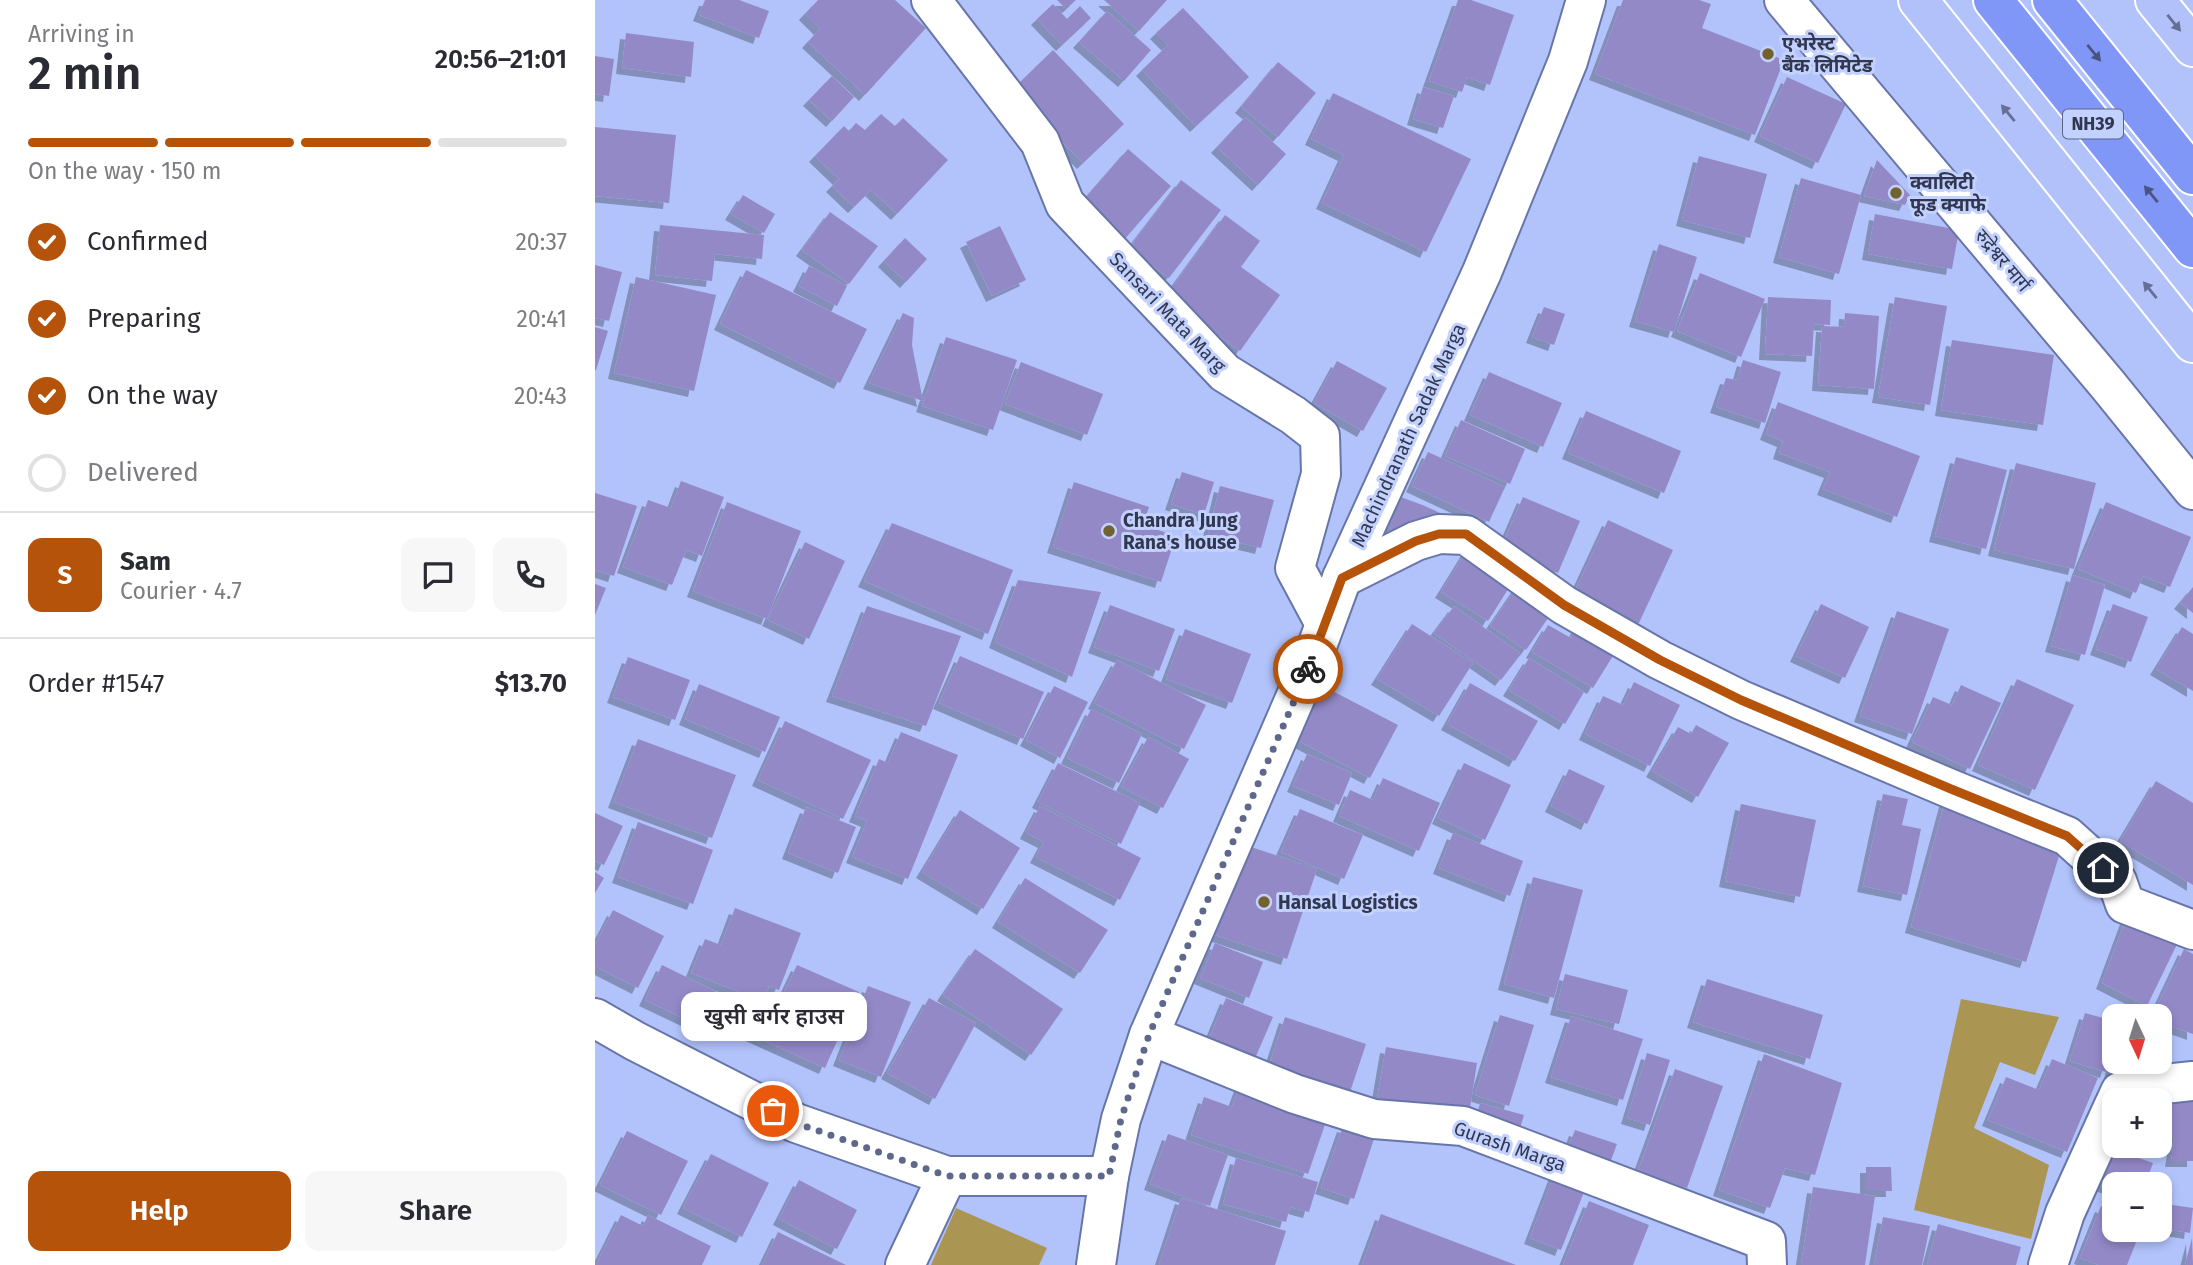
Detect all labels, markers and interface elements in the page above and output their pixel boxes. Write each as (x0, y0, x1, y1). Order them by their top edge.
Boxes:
one-way arrow (2166, 15, 2181, 32)
text: Arriving in (28, 20, 135, 48)
place label: एभरेस्ट बैंक लिमिटेड (1782, 32, 1874, 77)
text: 20:56–21:01 (435, 44, 567, 75)
one-way arrow (2087, 44, 2102, 62)
text: 2 min (28, 46, 141, 101)
marker: एभरेस्ट बैंक लिमिटेड (1760, 46, 1776, 62)
one-way arrow (2000, 104, 2015, 122)
road number: NH39 (2063, 110, 2123, 139)
text: On the way · 150 m (28, 157, 221, 185)
place label: क्वालिटी फूड क्याफे (1910, 171, 1987, 217)
marker: क्वालिटी फूड क्याफे (1888, 185, 1904, 201)
one-way arrow (2144, 186, 2159, 203)
icon: check (28, 223, 66, 261)
street label: रुद्रेश्वर मार्ग (1970, 224, 2036, 297)
text: Confirmed (87, 226, 208, 257)
text: 20:37 (515, 228, 567, 256)
street label: Sansari Mata Marg (1105, 248, 1231, 377)
one-way arrow (2143, 282, 2158, 299)
icon: check (28, 300, 66, 338)
text: Preparing (87, 303, 200, 334)
text: 20:41 (517, 305, 567, 333)
street label: Machindranath Sadak Marga (1346, 320, 1470, 551)
icon: check (28, 377, 66, 415)
text: On the way (87, 380, 218, 411)
text: 20:43 (514, 382, 567, 410)
text: Delivered (87, 457, 199, 488)
place label: Chandra Jung Rana's house (1123, 509, 1238, 554)
marker: Chandra Jung Rana's house (1101, 523, 1117, 539)
button: chat (401, 538, 475, 612)
button: phone (493, 538, 567, 612)
text: Sam (120, 546, 171, 577)
text: S (58, 560, 72, 591)
text: Courier · 4.7 (120, 577, 242, 605)
courier (1273, 634, 1343, 704)
icon: bike (1289, 650, 1327, 688)
text: Order #1547 (28, 668, 164, 699)
text: $13.70 (495, 668, 567, 699)
pin (2073, 838, 2133, 898)
icon: home (2084, 849, 2122, 887)
place label: Hansal Logistics (1278, 891, 1418, 914)
marker: Hansal Logistics (1256, 894, 1272, 910)
callout: खुसी बर्गर हाउस (680, 992, 866, 1041)
text: खुसी बर्गर हाउस (704, 1002, 844, 1030)
north arrow (2102, 1004, 2172, 1074)
map controls (2102, 1004, 2172, 1242)
pin (743, 1081, 803, 1141)
button: + (2102, 1088, 2172, 1158)
icon: bag (754, 1092, 792, 1130)
street label: Gurash Marga (1451, 1117, 1569, 1176)
button: Help (28, 1171, 291, 1251)
button: Share (305, 1171, 567, 1251)
button: − (2102, 1172, 2172, 1242)

